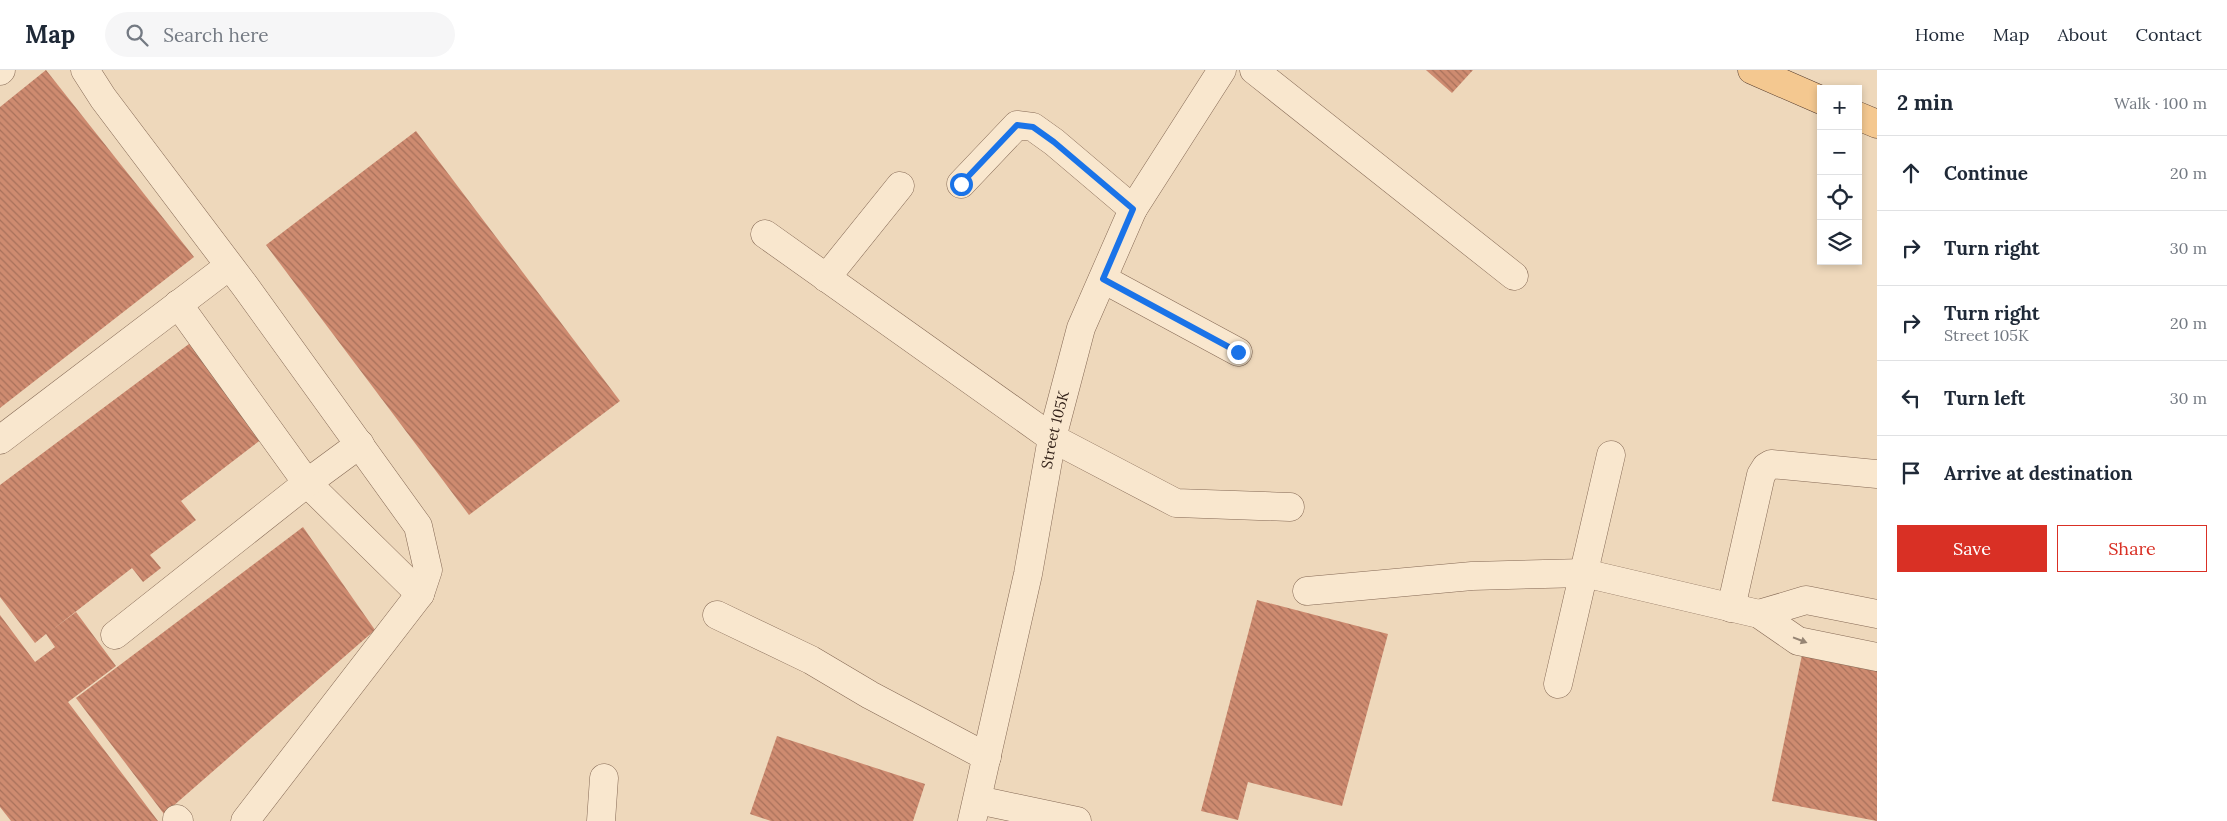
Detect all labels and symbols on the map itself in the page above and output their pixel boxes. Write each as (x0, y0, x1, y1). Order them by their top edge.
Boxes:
route start (950, 173, 973, 196)
route end (1227, 341, 1250, 364)
street label: Street 105K (1037, 388, 1073, 470)
one-way arrow (1793, 636, 1808, 644)

